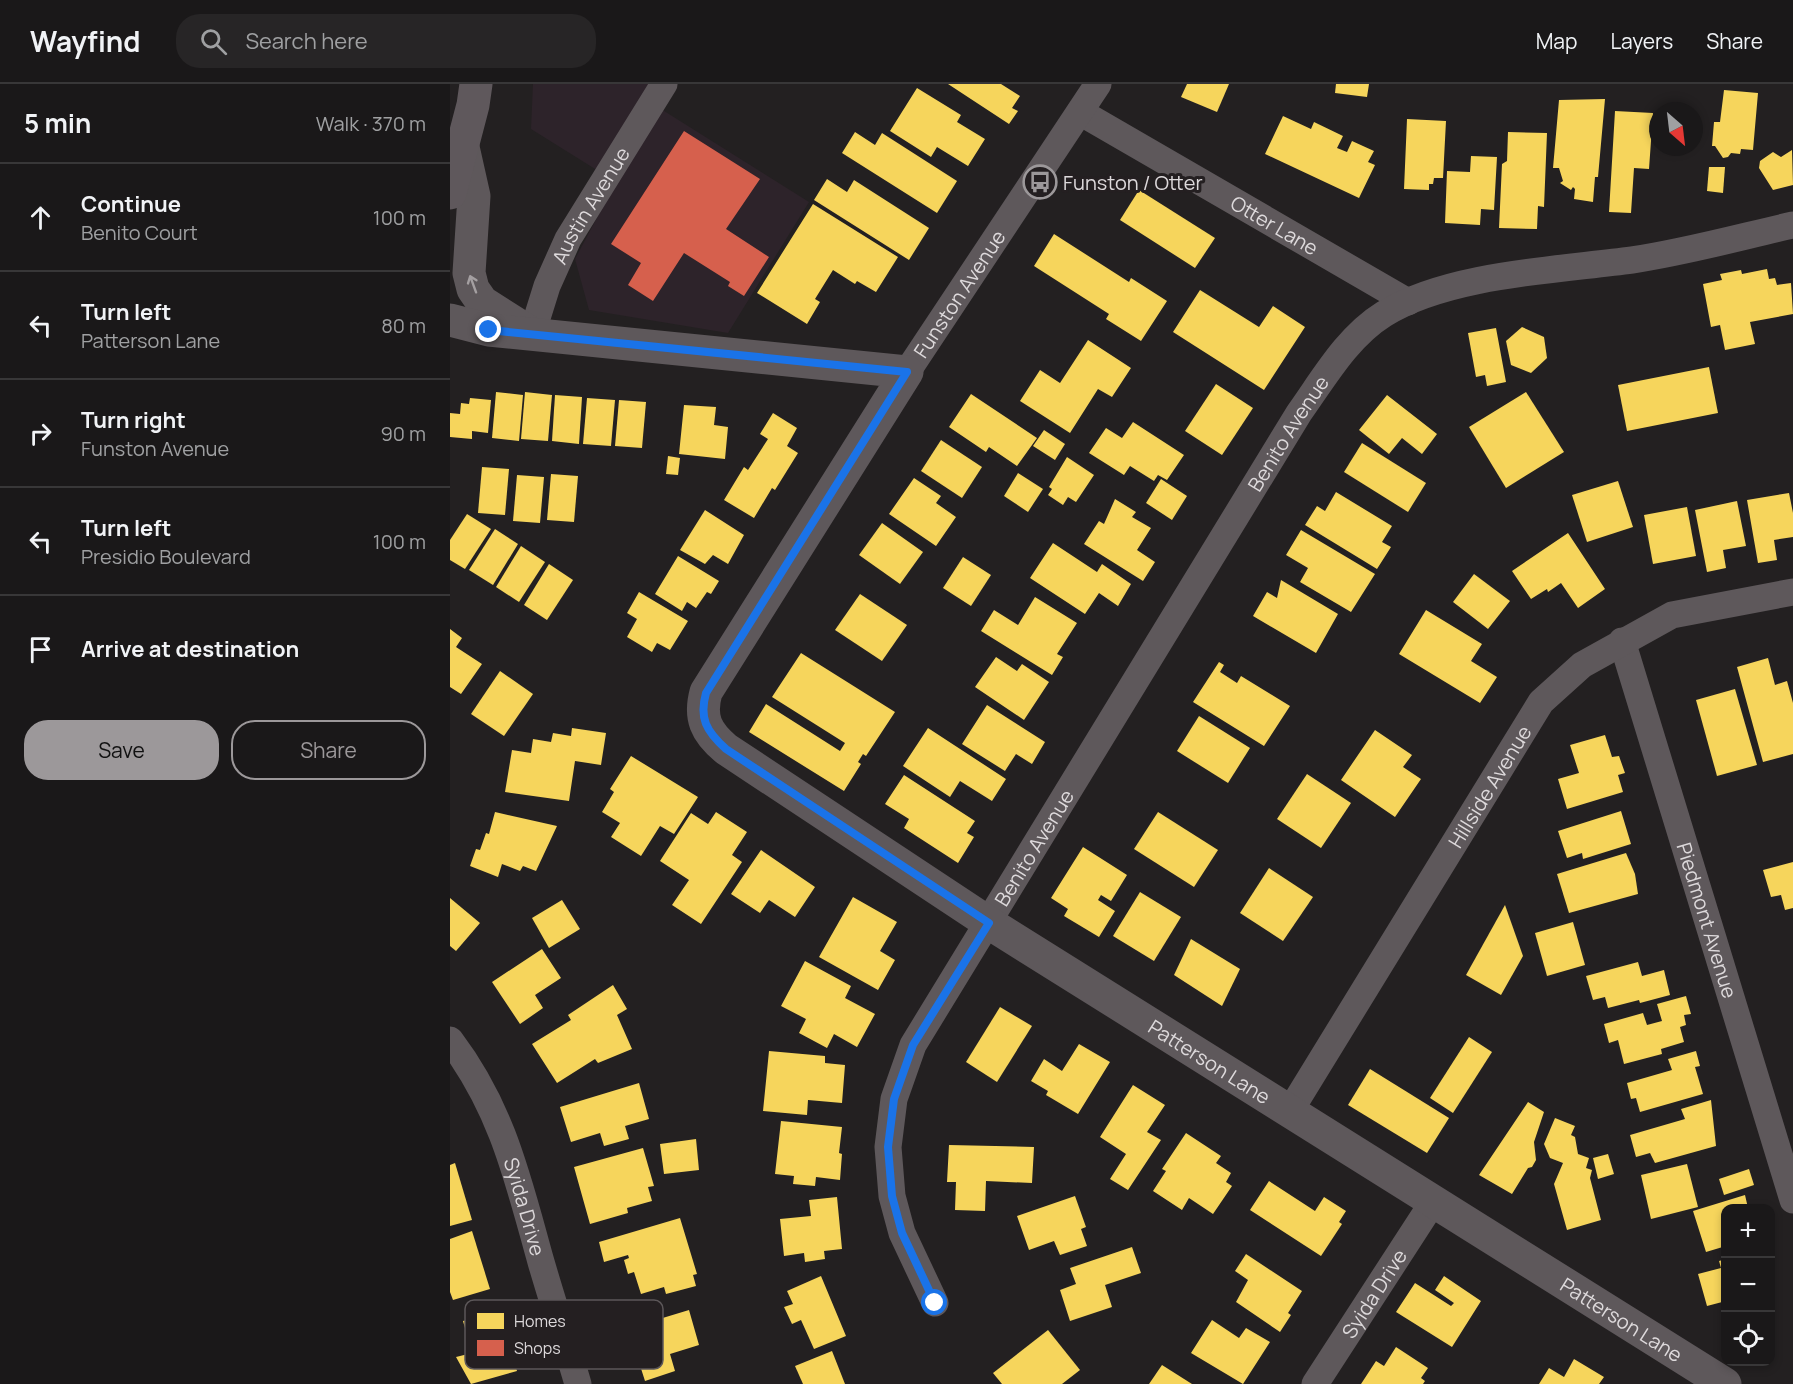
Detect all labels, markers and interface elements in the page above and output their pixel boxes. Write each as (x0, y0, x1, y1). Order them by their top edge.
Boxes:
search box (176, 14, 596, 68)
text: Wayfind (30, 22, 140, 60)
icon: search (197, 25, 230, 58)
text: Search here (245, 26, 368, 56)
text: Map (1536, 27, 1577, 55)
text: Layers (1610, 27, 1673, 55)
text: Share (1706, 27, 1763, 55)
north arrow (1649, 102, 1703, 156)
text: 5 min (24, 105, 91, 141)
text: Walk · 370 m (316, 110, 426, 137)
street label: Austin Avenue (545, 142, 635, 268)
bus stop icon: Funston / Otter (1022, 164, 1058, 200)
place label: Funston / Otter (1063, 169, 1203, 196)
text: Continue (81, 189, 181, 219)
street label: Otter Lane (1226, 189, 1323, 261)
icon: ahead (24, 201, 57, 234)
text: 100 m (373, 204, 426, 231)
text: Benito Court (81, 219, 198, 246)
street label: Funston Avenue (907, 224, 1011, 363)
one-way arrow (467, 276, 478, 294)
text: Turn left (81, 297, 171, 327)
icon: left (24, 309, 57, 342)
text: 80 m (381, 312, 426, 339)
route end (475, 316, 501, 342)
text: Patterson Lane (81, 327, 220, 354)
street label: Benito Avenue (1241, 370, 1335, 496)
text: Turn right (81, 405, 186, 435)
icon: right (24, 417, 57, 450)
text: 90 m (380, 420, 426, 447)
text: Funston Avenue (81, 435, 229, 462)
text: Turn left (81, 513, 171, 543)
icon: left (24, 525, 57, 558)
text: 100 m (373, 528, 426, 555)
text: Presidio Boulevard (81, 543, 251, 570)
icon: arrive (24, 633, 57, 666)
text: Arrive at destination (81, 634, 299, 664)
button: Save (24, 720, 219, 780)
button: Share (231, 720, 426, 780)
street label: Hillside Avenue (1441, 720, 1537, 853)
street label: Benito Avenue (988, 784, 1080, 911)
street label: Piedmont Avenue (1671, 839, 1744, 1001)
street label: Patterson Lane (1144, 1013, 1276, 1110)
street label: Syida Drive (498, 1154, 552, 1259)
map controls (1721, 1204, 1775, 1366)
button: + (1721, 1204, 1775, 1258)
street label: Syida Drive (1335, 1244, 1413, 1343)
button: − (1721, 1258, 1775, 1312)
street label: Patterson Lane (1555, 1271, 1688, 1368)
route start (921, 1289, 947, 1315)
legend (465, 1300, 663, 1369)
text: Homes (514, 1310, 566, 1332)
button: locate (1721, 1312, 1775, 1366)
text: Shops (514, 1337, 561, 1359)

